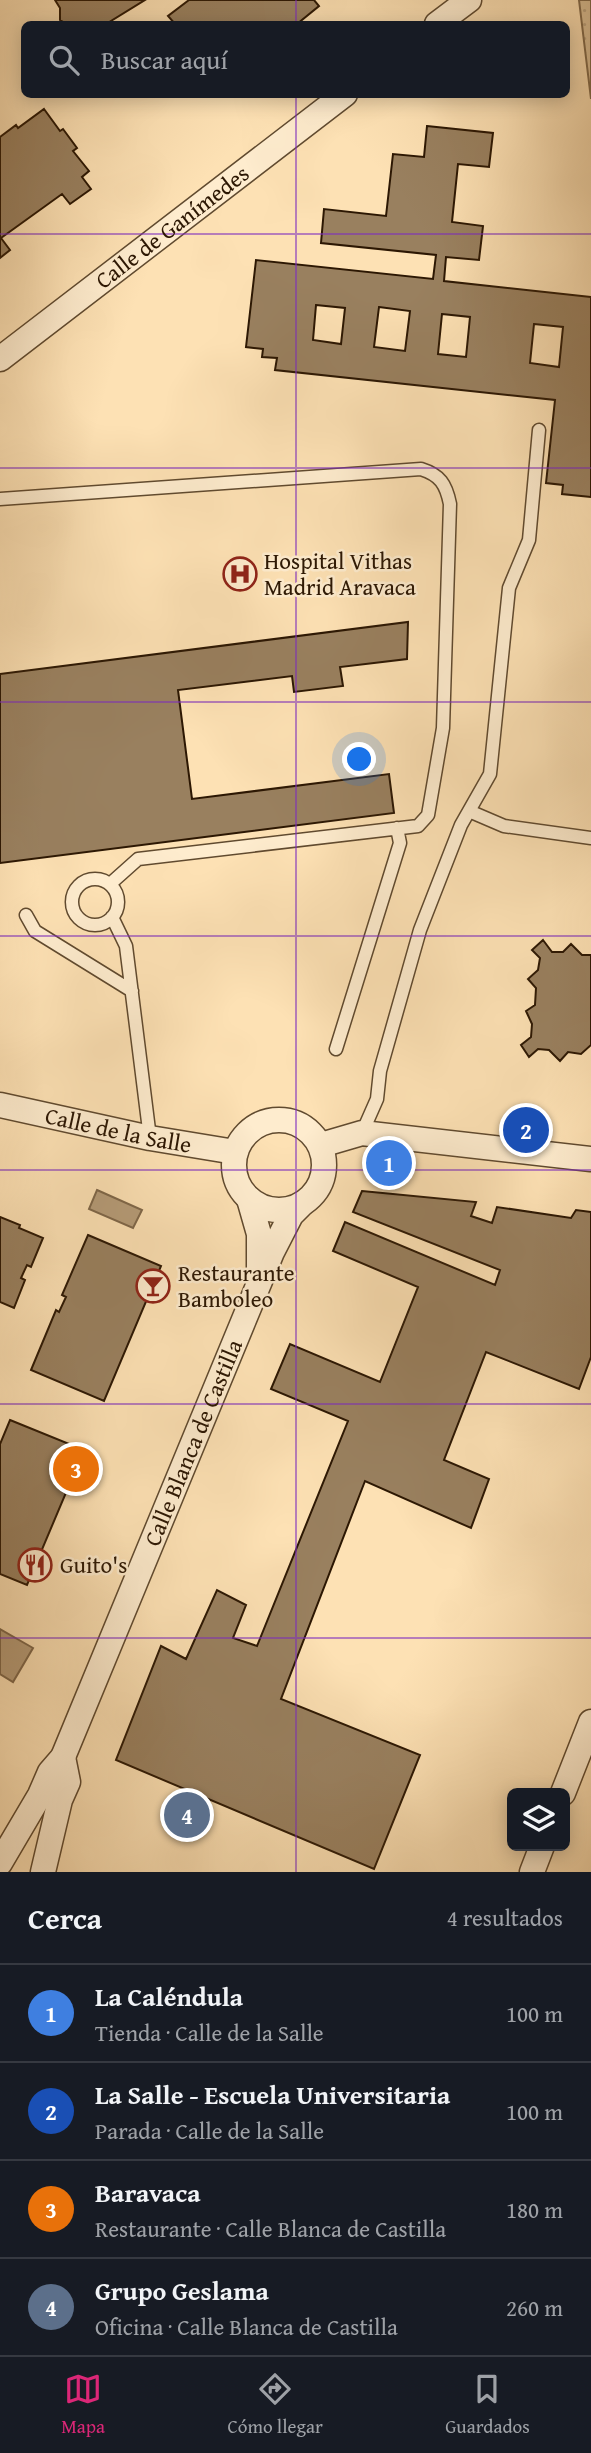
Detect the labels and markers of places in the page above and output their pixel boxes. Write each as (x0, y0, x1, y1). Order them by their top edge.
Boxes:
place label: Hospital Vithas Madrid Aravaca (264, 544, 416, 603)
hospital icon: Hospital Vithas Madrid Aravaca (221, 555, 259, 593)
pin: 2 (503, 1104, 549, 1156)
pin: 1 (366, 1137, 412, 1189)
place label: Restaurante Bamboleo (178, 1256, 295, 1315)
bar icon: Restaurante Bamboleo (134, 1267, 172, 1305)
pin: 3 (53, 1443, 99, 1495)
restaurant icon: Guito's (16, 1546, 54, 1584)
place label: Guito's (60, 1548, 127, 1581)
pin: 4 (164, 1789, 210, 1841)

